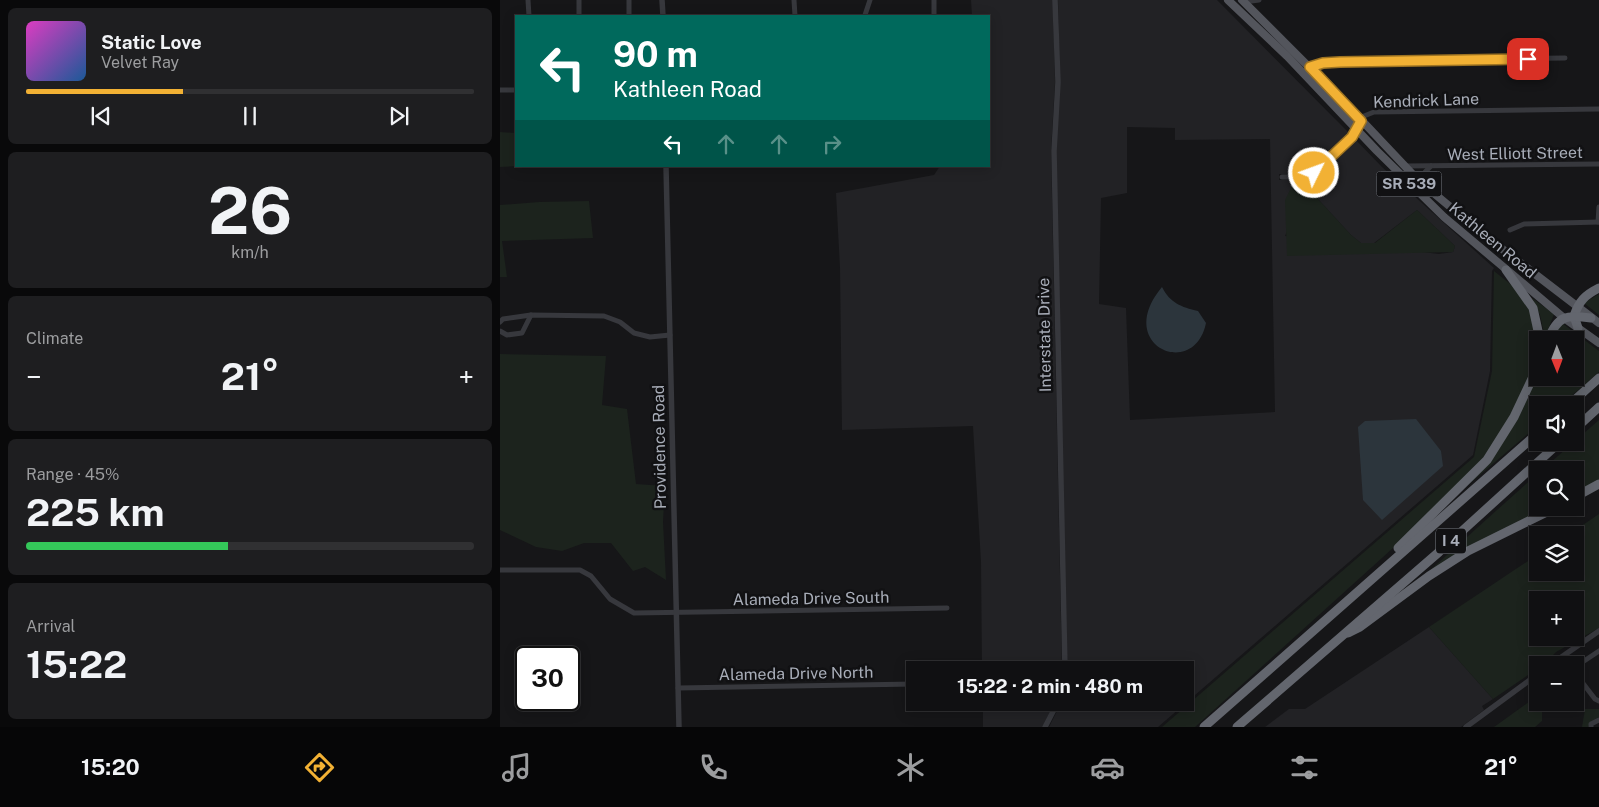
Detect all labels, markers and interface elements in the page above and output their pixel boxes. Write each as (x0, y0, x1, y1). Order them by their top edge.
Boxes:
text: Static Love (101, 31, 202, 53)
text: 90 m (613, 34, 698, 75)
icon: left (530, 35, 595, 100)
pin (1507, 38, 1549, 80)
icon: arrive (1514, 45, 1542, 73)
text: Velvet Ray (101, 53, 179, 72)
text: Kathleen Road (613, 76, 762, 102)
street label: Kendrick Lane (1373, 89, 1479, 112)
icon: previous (87, 102, 115, 130)
icon: pause (236, 102, 264, 130)
icon: next (385, 102, 413, 130)
icon: left (659, 130, 687, 158)
icon: ahead (712, 130, 740, 158)
icon: ahead (765, 130, 793, 158)
icon: right (818, 130, 846, 158)
street label: West Elliott Street (1447, 143, 1583, 164)
position arrow (1287, 146, 1339, 198)
text: 26 (208, 172, 292, 249)
road number: SR 539 (1376, 172, 1442, 196)
street label: Kathleen Road (1445, 198, 1540, 282)
text: km/h (231, 243, 269, 262)
street label: Interstate Drive (1034, 278, 1055, 392)
text: Climate (26, 329, 83, 348)
north arrow (1529, 331, 1584, 386)
map controls (1529, 331, 1584, 711)
text: 21° (221, 354, 279, 399)
text: − (26, 360, 42, 393)
text: + (458, 360, 474, 393)
street label: Providence Road (649, 385, 670, 509)
button: sound (1529, 396, 1584, 451)
button: search (1529, 461, 1584, 516)
text: Range · 45% (26, 465, 119, 484)
text: 225 km (26, 490, 165, 535)
button: layers (1529, 526, 1584, 581)
road number: I 4 (1436, 528, 1466, 554)
street label: Alameda Drive South (733, 588, 890, 609)
button: + (1529, 591, 1584, 646)
text: Arrival (26, 617, 75, 636)
text: 15:22 (26, 642, 127, 687)
speed limit sign: 30 (515, 646, 580, 711)
button: − (1529, 656, 1584, 711)
street label: Alameda Drive North (719, 663, 874, 684)
text: 15:22 · 2 min · 480 m (957, 675, 1143, 697)
icon: directions (302, 750, 337, 785)
icon: music (499, 750, 534, 785)
icon: phone (696, 750, 731, 785)
icon: climate (893, 750, 928, 785)
icon: car (1090, 750, 1125, 785)
icon: filters (1287, 750, 1322, 785)
text: 15:20 (81, 754, 140, 780)
text: 21° (1484, 754, 1518, 780)

